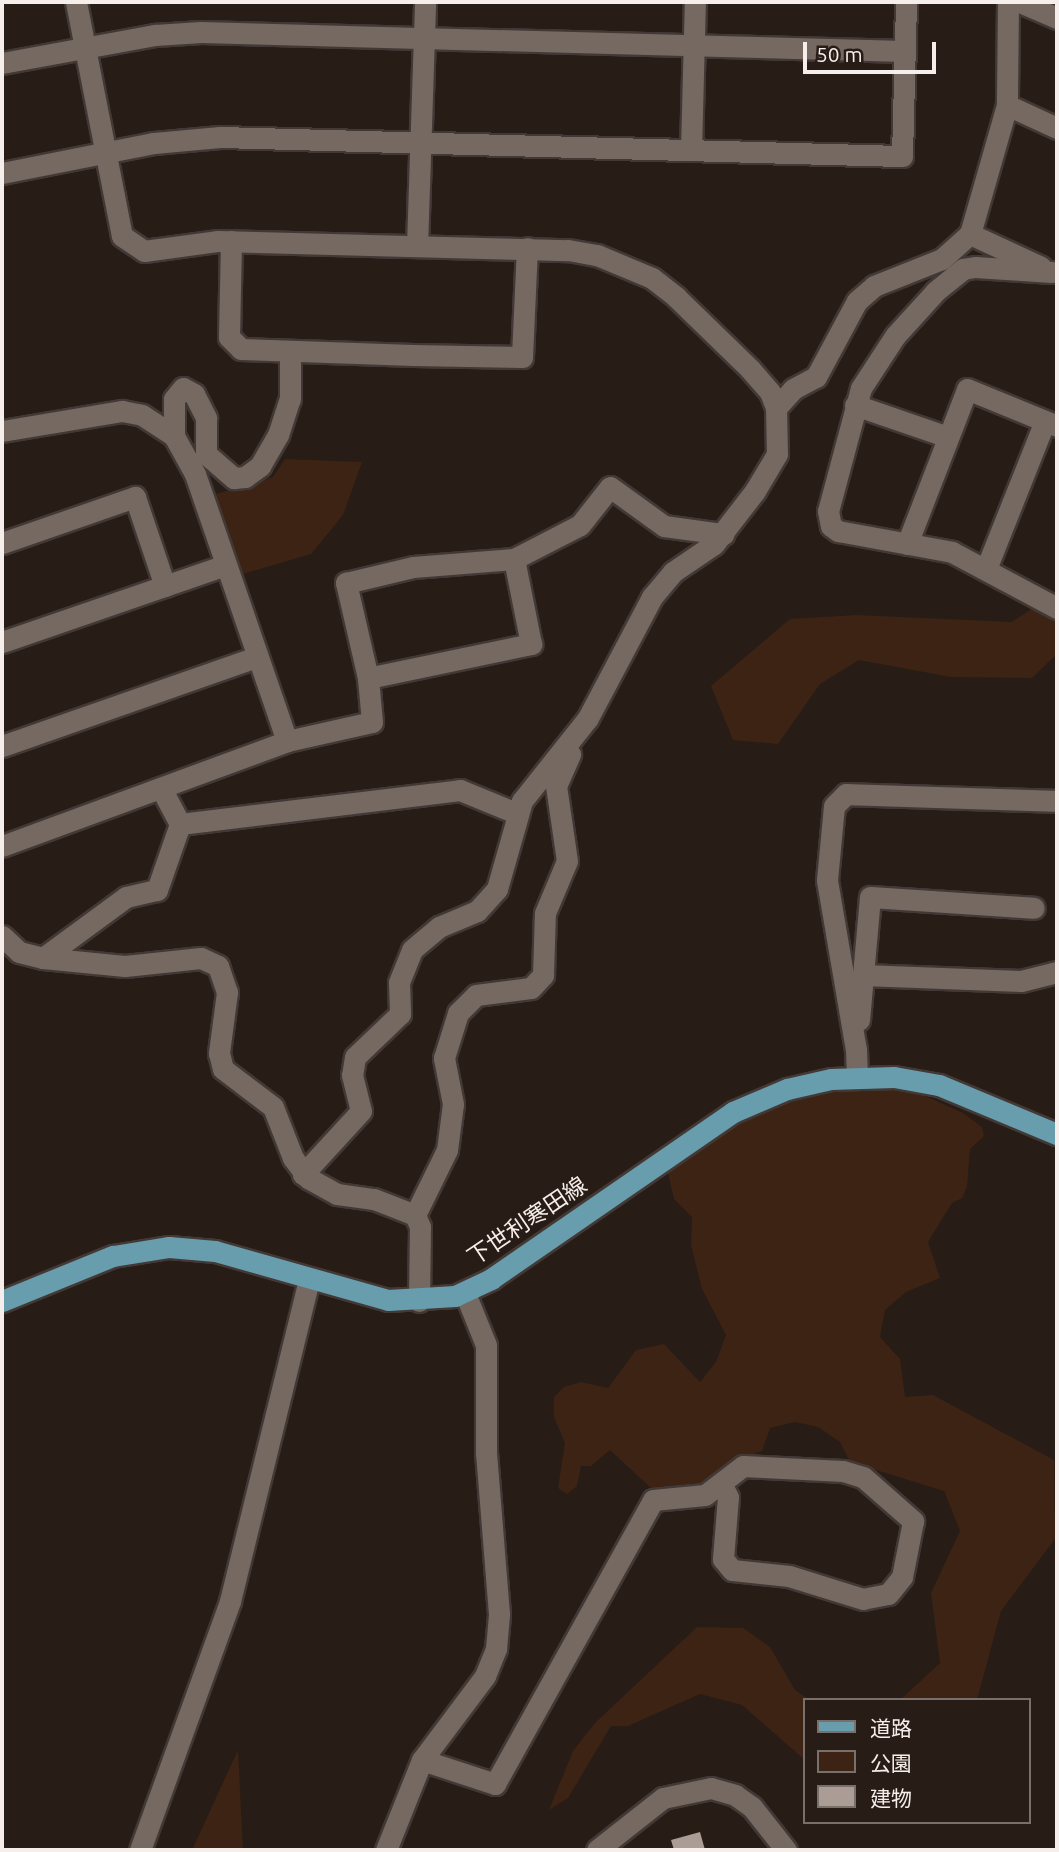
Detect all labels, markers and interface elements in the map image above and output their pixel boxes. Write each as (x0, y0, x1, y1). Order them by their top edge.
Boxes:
scale bar (807, 28, 940, 72)
text: 50 m (816, 42, 863, 66)
street label: 下世利寒田線 (462, 1171, 592, 1271)
legend (804, 1698, 1031, 1824)
text: 道路 (870, 1716, 912, 1740)
text: 公園 (870, 1751, 912, 1775)
text: 建物 (870, 1786, 912, 1810)

